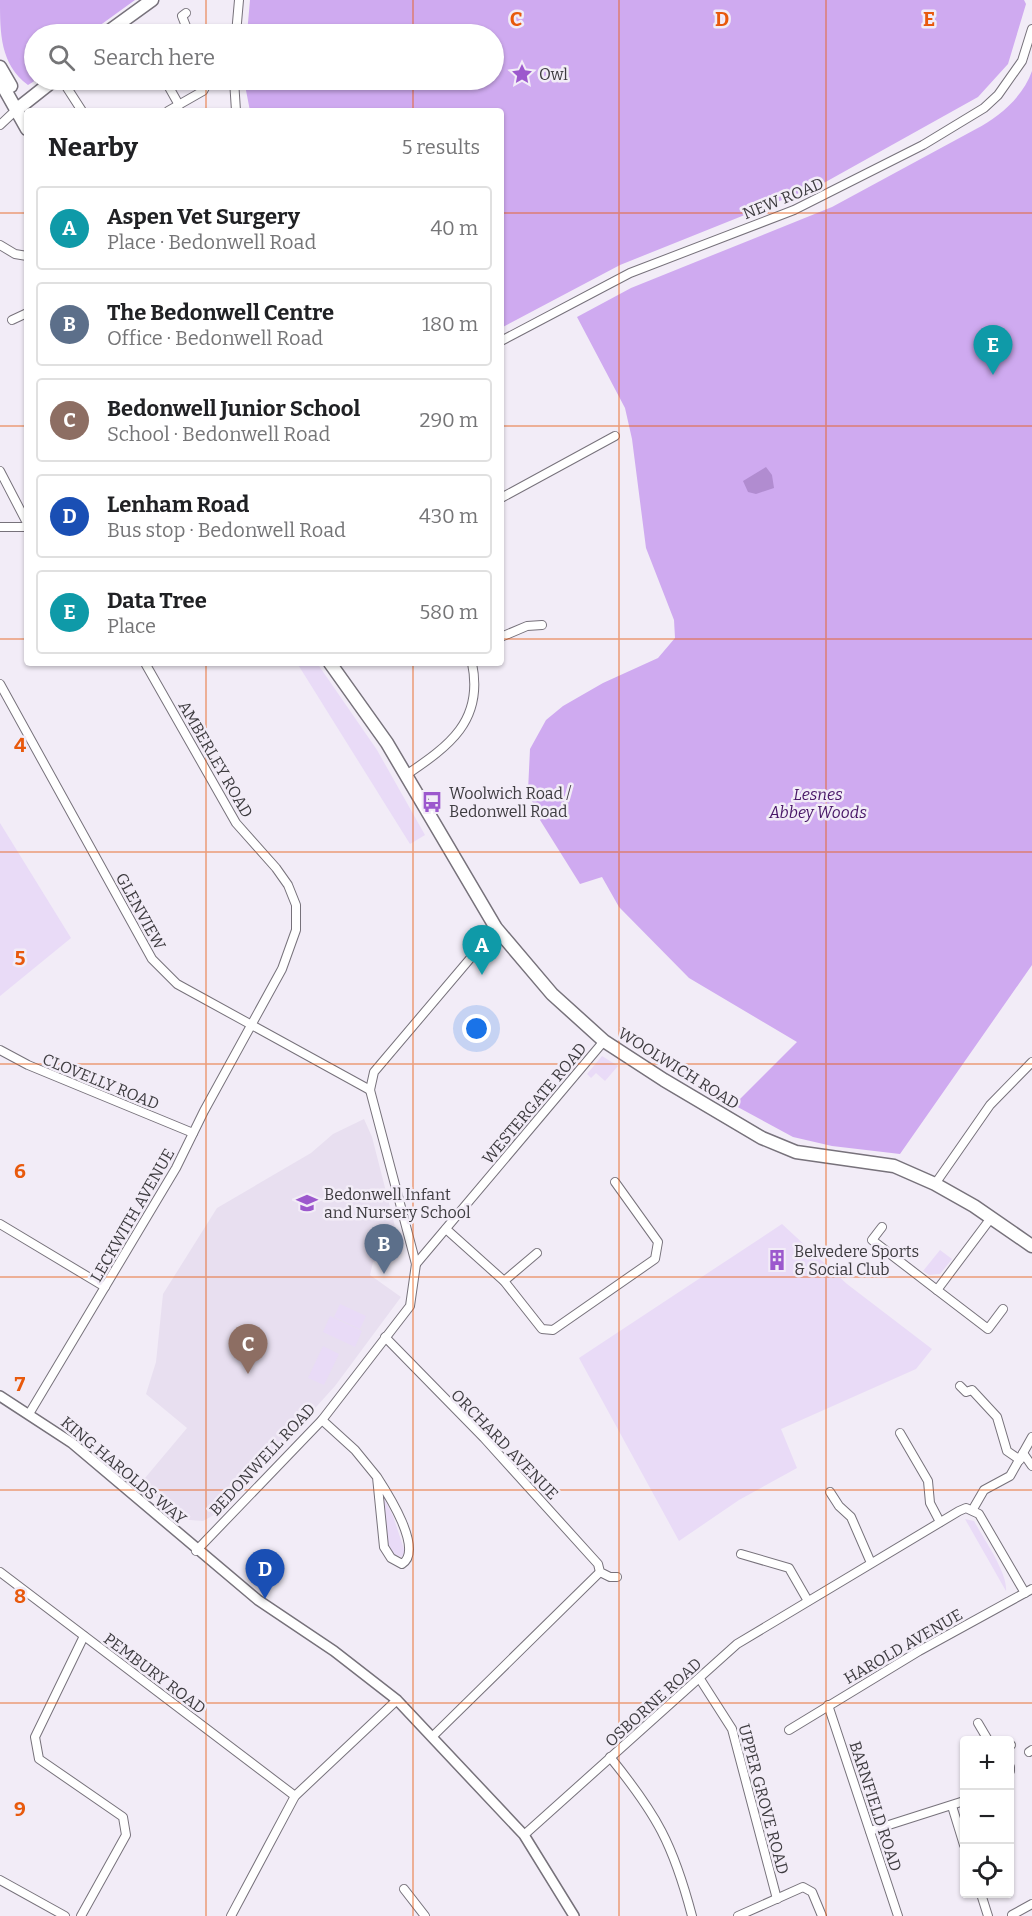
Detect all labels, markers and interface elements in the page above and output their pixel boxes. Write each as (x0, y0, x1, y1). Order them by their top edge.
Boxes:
text: C (510, 7, 522, 31)
text: D (715, 7, 729, 31)
text: E (923, 7, 935, 31)
search box (24, 24, 504, 90)
icon: search (45, 41, 78, 74)
text: Search here (93, 44, 215, 71)
place icon: Owl (510, 62, 534, 86)
place label: Owl (539, 65, 568, 84)
text: Nearby (48, 132, 138, 163)
text: 5 results (402, 135, 480, 159)
street label: NEW ROAD (740, 174, 827, 223)
text: Aspen Vet Surgery (107, 203, 300, 230)
text: A (62, 216, 77, 240)
text: 40 m (430, 216, 478, 240)
text: Place · Bedonwell Road (107, 230, 316, 254)
text: The Bedonwell Centre (107, 299, 334, 326)
text: B (63, 312, 76, 336)
text: 180 m (422, 312, 478, 336)
text: Office · Bedonwell Road (107, 326, 323, 350)
pin: E (974, 326, 1012, 375)
text: Bedonwell Junior School (107, 395, 360, 422)
text: C (63, 408, 76, 432)
text: 290 m (420, 408, 478, 432)
text: School · Bedonwell Road (107, 422, 330, 446)
text: Lenham Road (107, 491, 249, 518)
text: D (62, 504, 77, 528)
text: 430 m (419, 504, 478, 528)
text: Bus stop · Bedonwell Road (107, 518, 346, 542)
text: Data Tree (107, 587, 207, 614)
text: E (63, 600, 76, 624)
text: 580 m (419, 600, 478, 624)
text: Place (107, 614, 156, 638)
street label: AMBERLEY ROAD (174, 698, 257, 821)
text: 4 (14, 733, 26, 757)
place label: Woolwich Road / Bedonwell Road (449, 784, 572, 821)
park label: Lesnes Abbey Woods (768, 785, 867, 822)
bus stop icon: Woolwich Road / Bedonwell Road (420, 790, 444, 814)
street label: GLENVIEW (112, 869, 170, 954)
pin: A (462, 926, 502, 975)
text: 5 (15, 946, 26, 970)
your location (462, 1014, 491, 1043)
street label: WOOLWICH ROAD (615, 1024, 743, 1113)
street label: WESTERGATE ROAD (478, 1039, 591, 1168)
street label: CLOVELLY ROAD (40, 1049, 162, 1114)
street label: LECKWITH AVENUE (87, 1145, 178, 1285)
text: 6 (14, 1159, 26, 1183)
place label: Bedonwell Infant and Nursery School (324, 1185, 471, 1222)
school or university icon: Bedonwell Infant and Nursery School (295, 1191, 319, 1215)
pin: B (364, 1224, 404, 1274)
place label: Belvedere Sports & Social Club (794, 1242, 919, 1279)
building icon: Belvedere Sports & Social Club (765, 1248, 789, 1272)
pin: C (228, 1324, 268, 1374)
text: 7 (15, 1372, 26, 1396)
street label: ORCHARD AVENUE (447, 1385, 562, 1503)
street label: BEDONWELL ROAD (205, 1399, 319, 1519)
street label: KING HAROLDS WAY (57, 1412, 191, 1529)
pin: D (246, 1550, 284, 1599)
text: 8 (14, 1584, 26, 1608)
street label: HAROLD AVENUE (841, 1605, 966, 1688)
street label: PEMBURY ROAD (100, 1629, 209, 1718)
street label: OSBORNE ROAD (601, 1654, 706, 1751)
street label: UPPER GROVE ROAD (734, 1722, 793, 1876)
map controls (960, 1736, 1014, 1898)
button: + (960, 1736, 1014, 1790)
street label: BARNFIELD ROAD (846, 1739, 906, 1874)
button: − (960, 1790, 1014, 1844)
text: 9 (14, 1797, 26, 1821)
button: locate (960, 1844, 1014, 1898)

